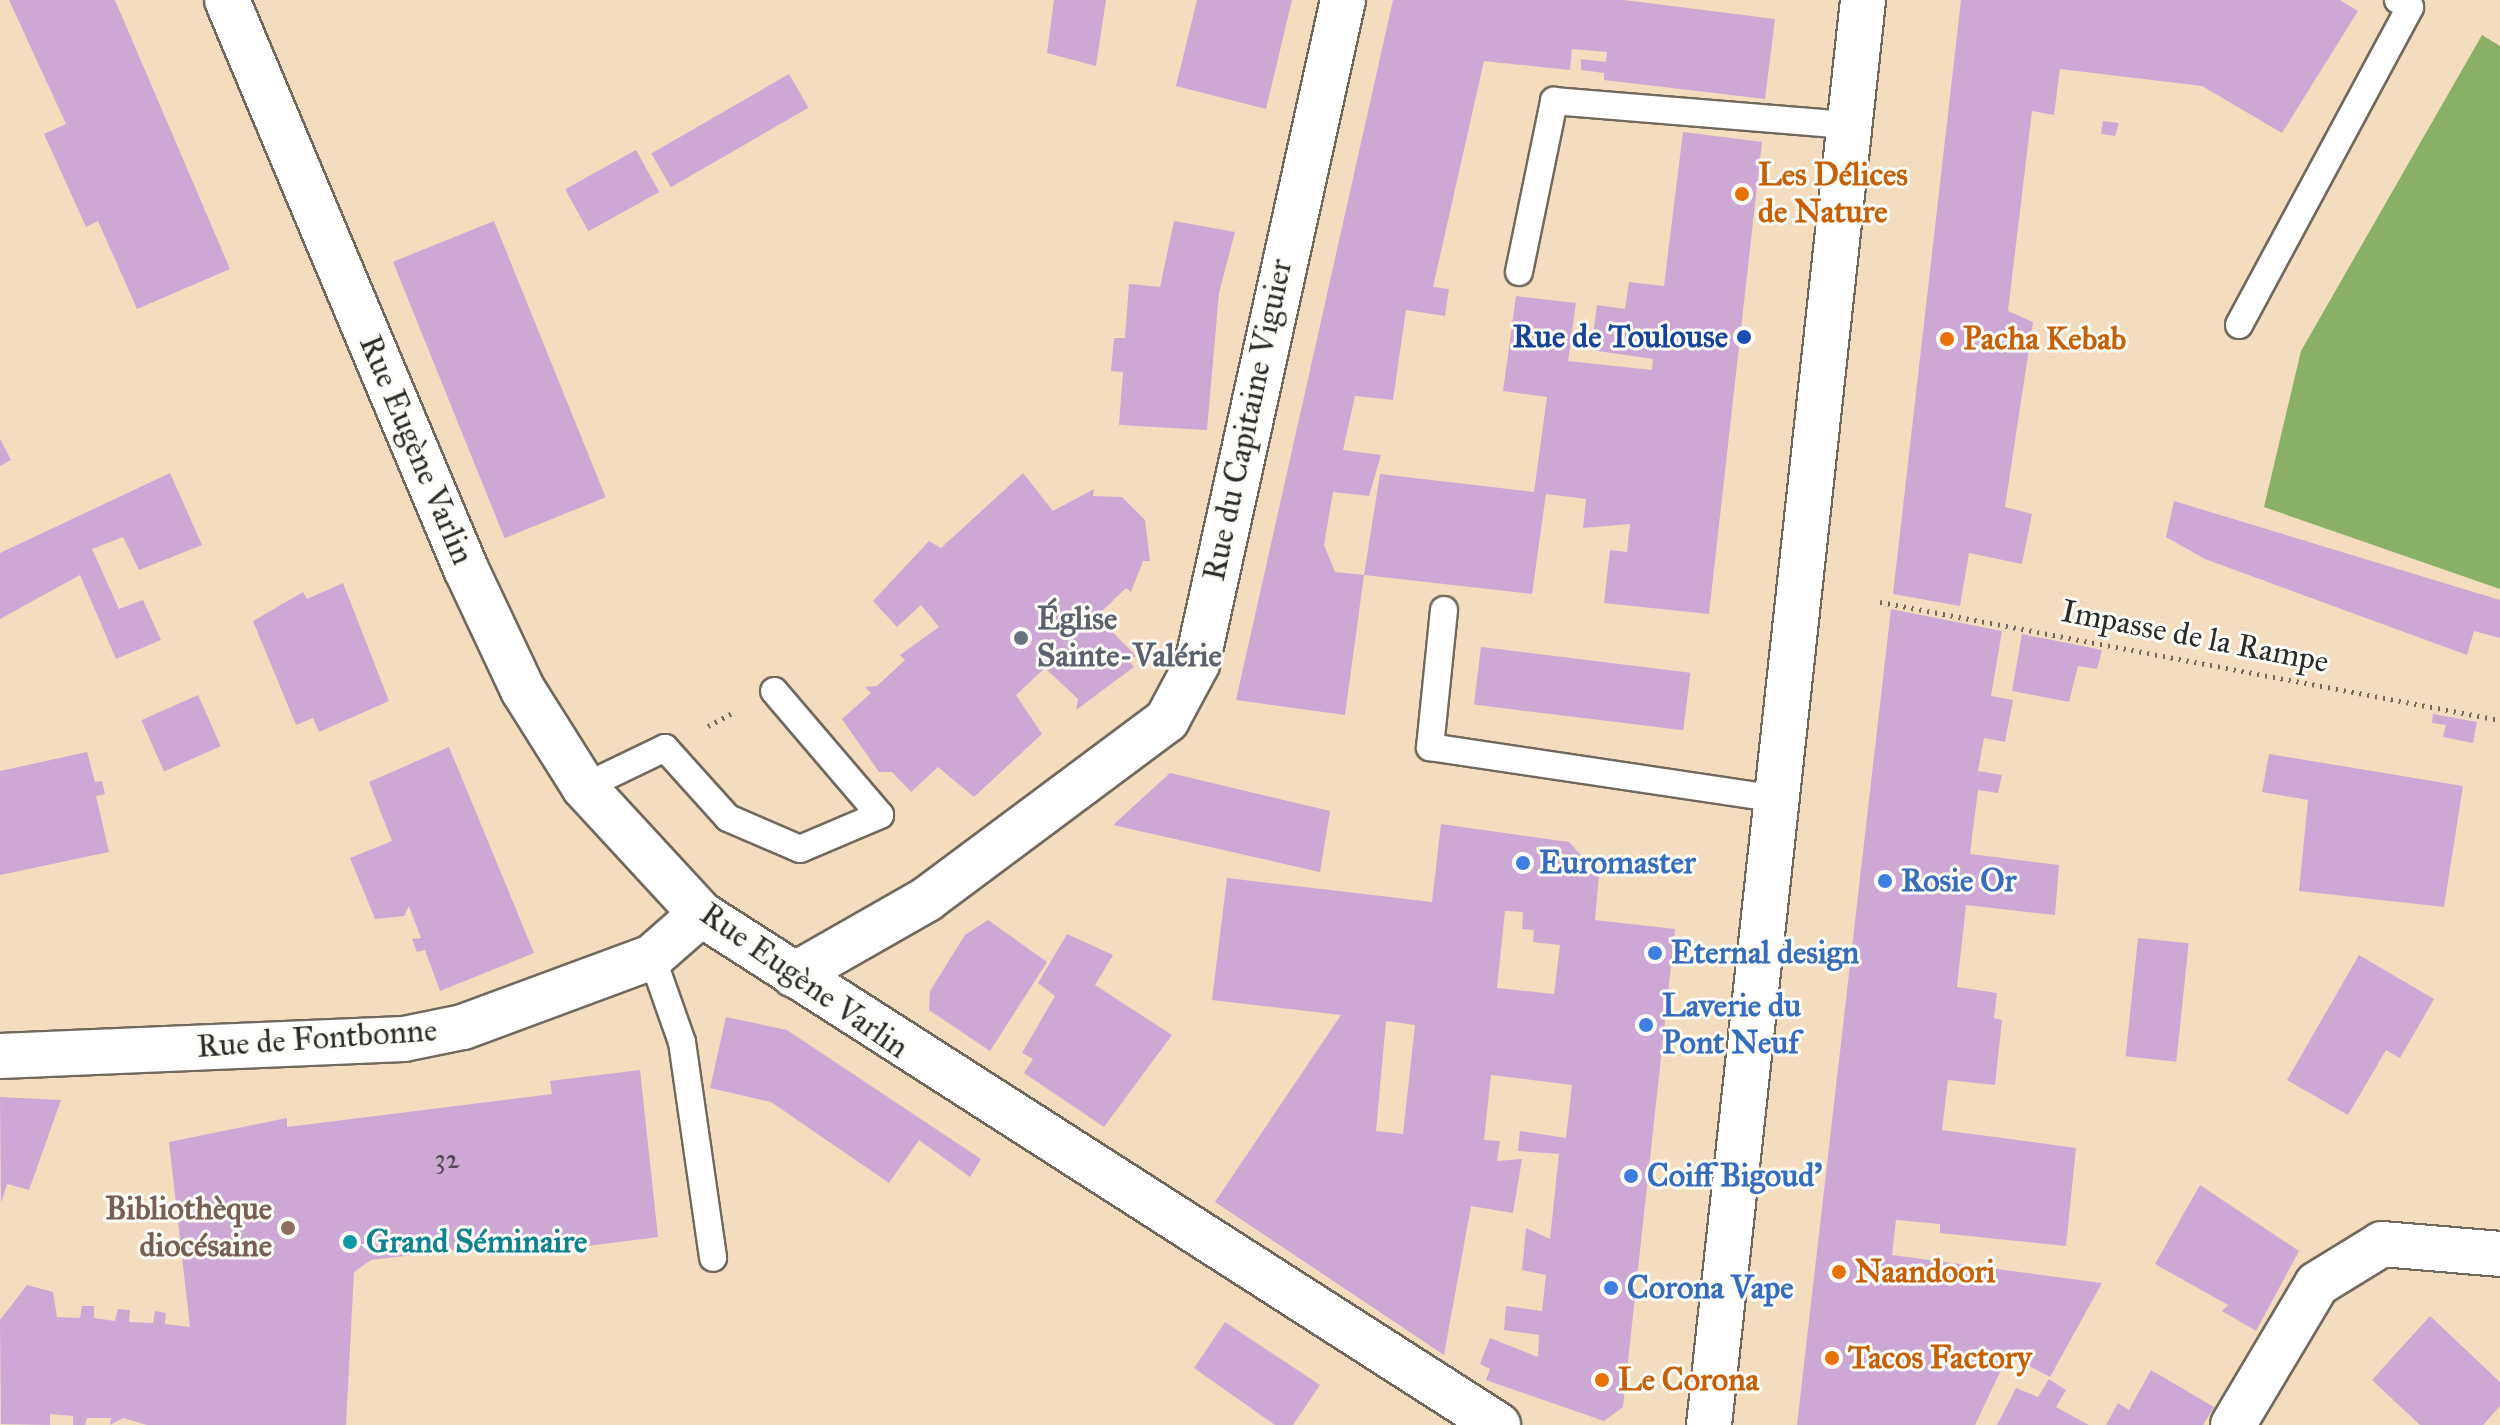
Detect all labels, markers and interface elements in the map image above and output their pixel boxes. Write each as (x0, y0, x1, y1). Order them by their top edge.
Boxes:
place label: Les Délices de Nature (1758, 157, 1908, 232)
marker: Les Délices de Nature (1733, 185, 1751, 203)
street label: Rue du Capitaine Viguier (1195, 256, 1301, 584)
place label: Rue de Toulouse (1513, 318, 1728, 356)
place label: Pacha Kebab (1963, 320, 2126, 358)
marker: Rue de Toulouse (1735, 328, 1753, 346)
street label: Rue Eugène Varlin (350, 330, 482, 570)
marker: Pacha Kebab (1938, 330, 1956, 348)
street label: Impasse de la Rampe (2058, 592, 2332, 682)
place label: Église Sainte-Valérie (1037, 601, 1222, 676)
marker: Église Sainte-Valérie (1012, 629, 1030, 647)
place label: Euromaster (1539, 844, 1696, 882)
marker: Euromaster (1514, 854, 1532, 872)
place label: Rosie Or (1901, 862, 2017, 900)
marker: Rosie Or (1876, 872, 1894, 890)
street label: Rue Eugène Varlin (693, 895, 915, 1067)
place label: Eternal design (1671, 934, 1859, 972)
marker: Eternal design (1646, 944, 1664, 962)
place label: Laverie du Pont Neuf (1662, 988, 1801, 1063)
street label: Rue de Fontbonne (196, 1011, 438, 1067)
marker: Laverie du Pont Neuf (1637, 1016, 1655, 1034)
house number: 32 (434, 1142, 460, 1176)
place label: Coiff Bigoud' (1647, 1157, 1822, 1195)
marker: Coiff Bigoud' (1622, 1167, 1640, 1185)
place label: Bibliothèque diocésaine (105, 1191, 272, 1266)
marker: Bibliothèque diocésaine (279, 1219, 297, 1237)
place label: Grand Séminaire (366, 1223, 587, 1261)
marker: Grand Séminaire (341, 1233, 359, 1251)
place label: Naandoori (1855, 1253, 1995, 1291)
marker: Naandoori (1830, 1263, 1848, 1281)
place label: Corona Vape (1627, 1269, 1794, 1307)
marker: Corona Vape (1602, 1279, 1620, 1297)
place label: Tacos Factory (1848, 1339, 2032, 1377)
marker: Tacos Factory (1823, 1349, 1841, 1367)
place label: Le Corona (1618, 1361, 1759, 1399)
marker: Le Corona (1593, 1371, 1611, 1389)

